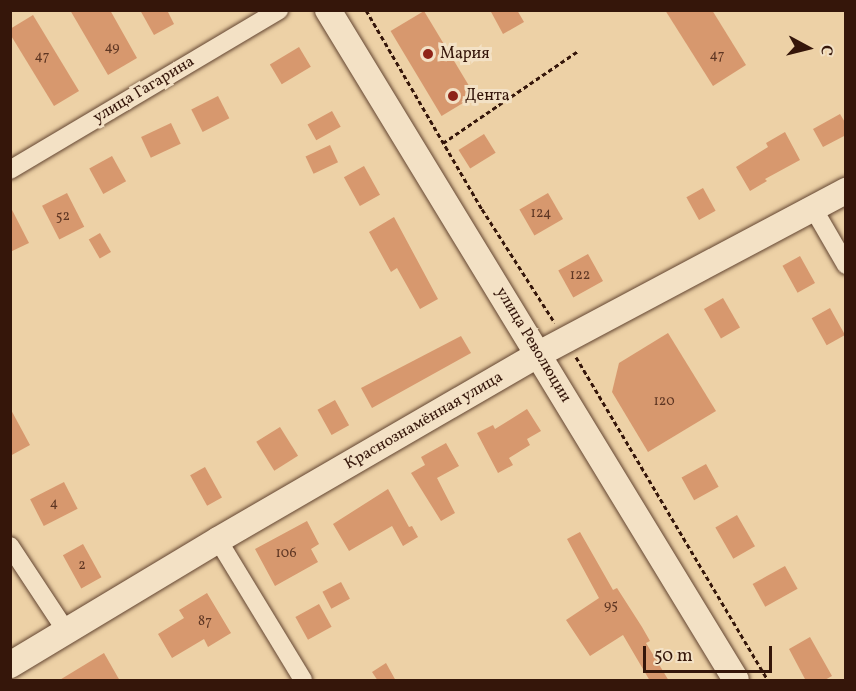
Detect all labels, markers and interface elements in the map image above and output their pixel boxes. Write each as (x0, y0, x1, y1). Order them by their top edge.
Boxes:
north arrow (778, 18, 838, 78)
house number: 49 (104, 40, 120, 56)
place label: Мария (440, 44, 490, 64)
text: С (814, 44, 837, 57)
marker: Мария (421, 47, 435, 61)
house number: 47 (709, 48, 725, 64)
house number: 47 (34, 49, 50, 65)
street label: улица Гагарина (90, 52, 198, 128)
place label: Дента (465, 86, 510, 106)
marker: Дента (446, 89, 460, 103)
house number: 124 (531, 206, 551, 222)
house number: 52 (56, 209, 70, 225)
house number: 122 (570, 268, 590, 284)
street label: улица Революции (491, 284, 575, 406)
street label: Краснознамённая улица (341, 368, 507, 474)
house number: 120 (653, 394, 675, 410)
house number: 4 (50, 496, 58, 512)
house number: 106 (275, 546, 297, 562)
house number: 2 (78, 558, 86, 574)
house number: 95 (604, 598, 618, 614)
house number: 87 (198, 614, 212, 630)
scale bar (646, 634, 775, 672)
text: 50 m (654, 644, 693, 669)

